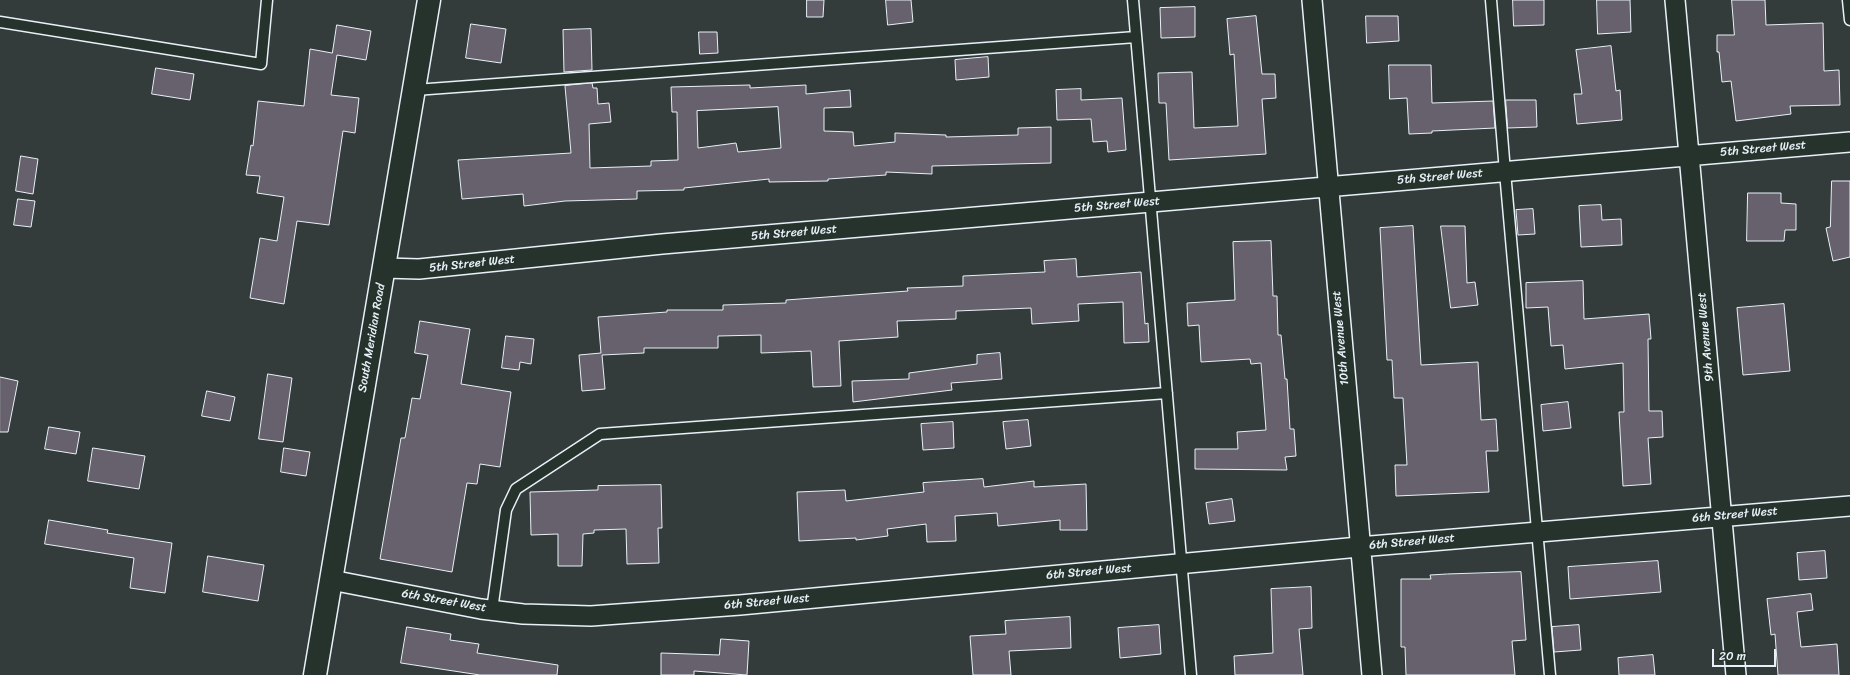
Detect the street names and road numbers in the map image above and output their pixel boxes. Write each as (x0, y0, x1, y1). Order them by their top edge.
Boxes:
street label: 5th Street West (1719, 138, 1807, 160)
street label: 5th Street West (1396, 166, 1484, 188)
street label: 5th Street West (1073, 194, 1161, 216)
street label: 5th Street West (750, 222, 838, 244)
street label: 5th Street West (428, 252, 516, 276)
street label: South Meridian Road (355, 283, 389, 393)
street label: 10th Avenue West (1330, 290, 1352, 386)
street label: 9th Avenue West (1695, 292, 1717, 382)
street label: 6th Street West (1692, 504, 1778, 526)
street label: 6th Street West (1369, 531, 1455, 553)
street label: 6th Street West (1046, 561, 1132, 583)
street label: 6th Street West (401, 586, 487, 616)
street label: 6th Street West (724, 591, 810, 613)

